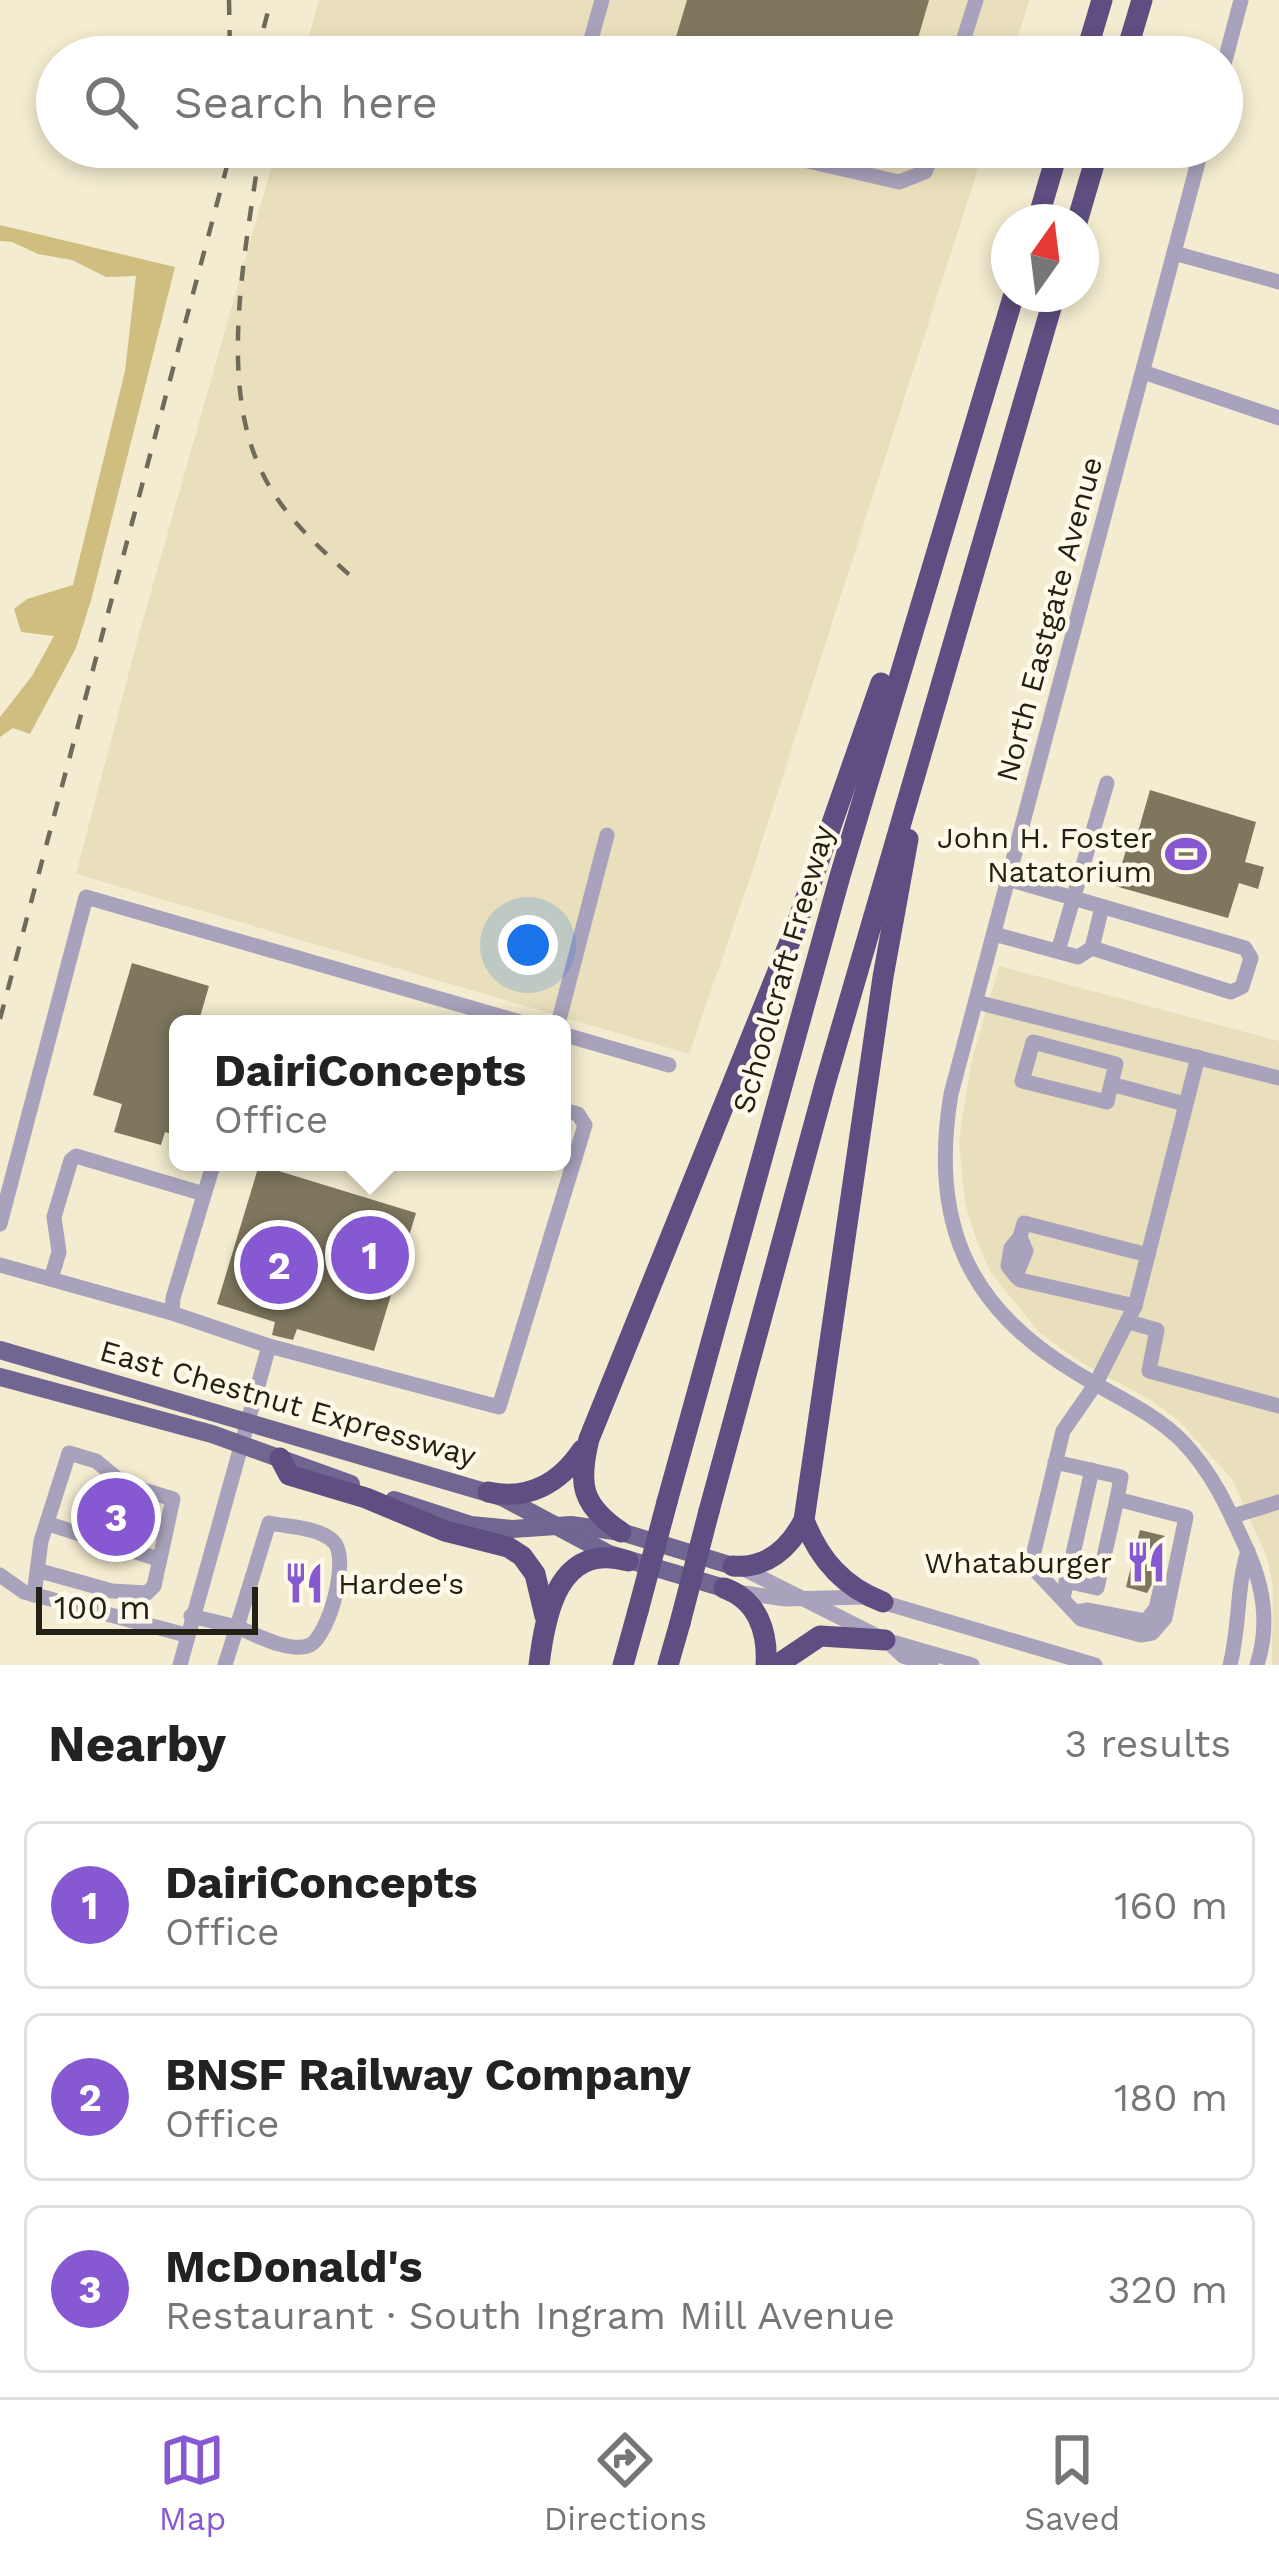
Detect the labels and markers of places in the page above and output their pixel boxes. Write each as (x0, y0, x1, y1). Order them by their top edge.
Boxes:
place label: John H. Foster Natatorium (937, 820, 1152, 889)
sports icon: John H. Foster Natatorium (1163, 831, 1209, 877)
pin: 1 (331, 1210, 409, 1300)
pin: 2 (240, 1220, 318, 1310)
pin: 3 (77, 1472, 155, 1562)
restaurant icon: Whataburger (1123, 1539, 1169, 1585)
place label: Whataburger (924, 1545, 1112, 1580)
restaurant icon: Hardee's (281, 1560, 327, 1606)
place label: Hardee's (338, 1566, 464, 1601)

